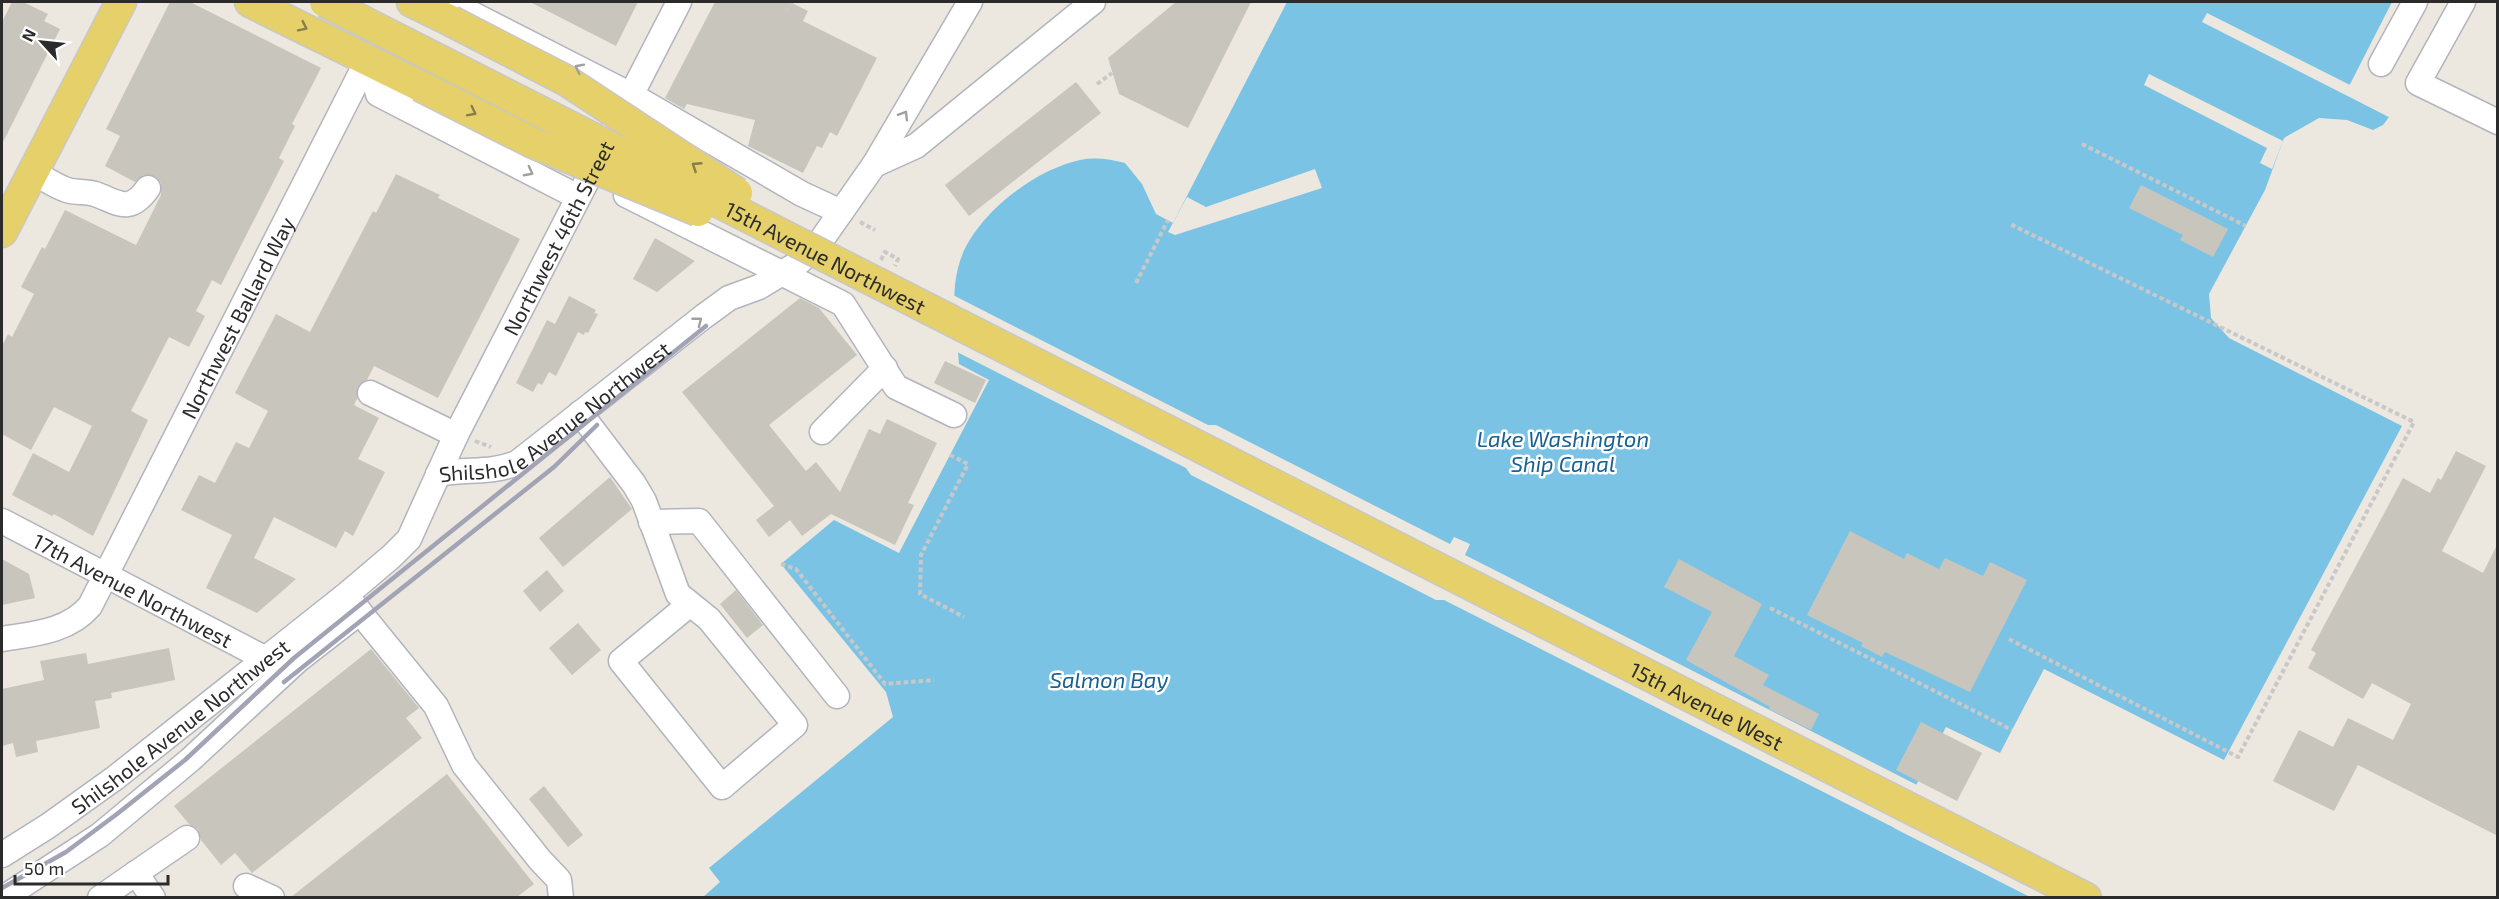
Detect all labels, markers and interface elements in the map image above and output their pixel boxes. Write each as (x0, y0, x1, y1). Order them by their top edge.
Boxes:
north arrow (12, 12, 72, 72)
one-way arrow (296, 20, 307, 32)
text: N (17, 25, 39, 44)
one-way arrow (574, 64, 585, 75)
one-way arrow (466, 105, 477, 117)
one-way arrow (897, 111, 909, 121)
street label: Northwest 46th Street (497, 136, 618, 339)
one-way arrow (692, 161, 702, 173)
one-way arrow (522, 165, 533, 176)
street label: 15th Avenue Northwest (721, 195, 930, 318)
street label: Northwest Ballard Way (175, 212, 298, 422)
one-way arrow (691, 317, 702, 328)
street label: Shilshole Avenue Northwest (437, 335, 675, 486)
water label: Lake Washington Ship Canal (1477, 425, 1649, 476)
street label: 17th Avenue Northwest (29, 527, 237, 652)
street label: Shilshole Avenue Northwest (66, 633, 294, 818)
street label: 15th Avenue West (1626, 656, 1788, 754)
water label: Salmon Bay (1050, 666, 1168, 693)
scale bar (15, 848, 168, 886)
text: 50 m (24, 857, 64, 879)

